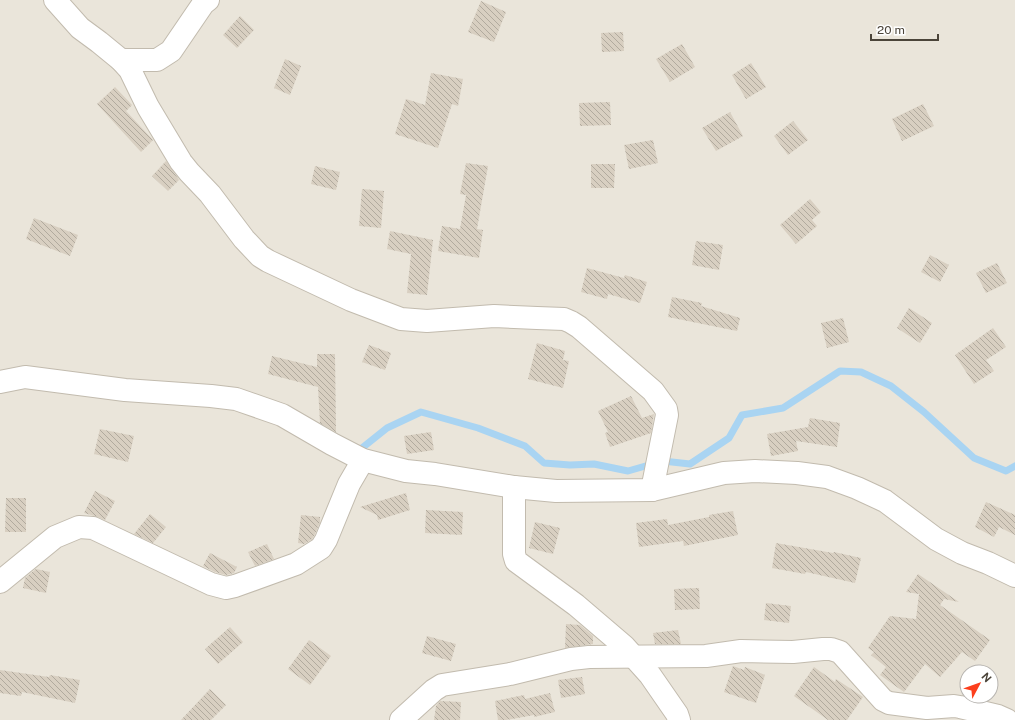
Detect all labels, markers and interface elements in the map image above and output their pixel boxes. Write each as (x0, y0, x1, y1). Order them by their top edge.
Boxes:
scale bar (871, 16, 938, 42)
text: 20 m (877, 23, 905, 37)
north arrow (959, 664, 999, 704)
text: N (979, 670, 994, 685)

